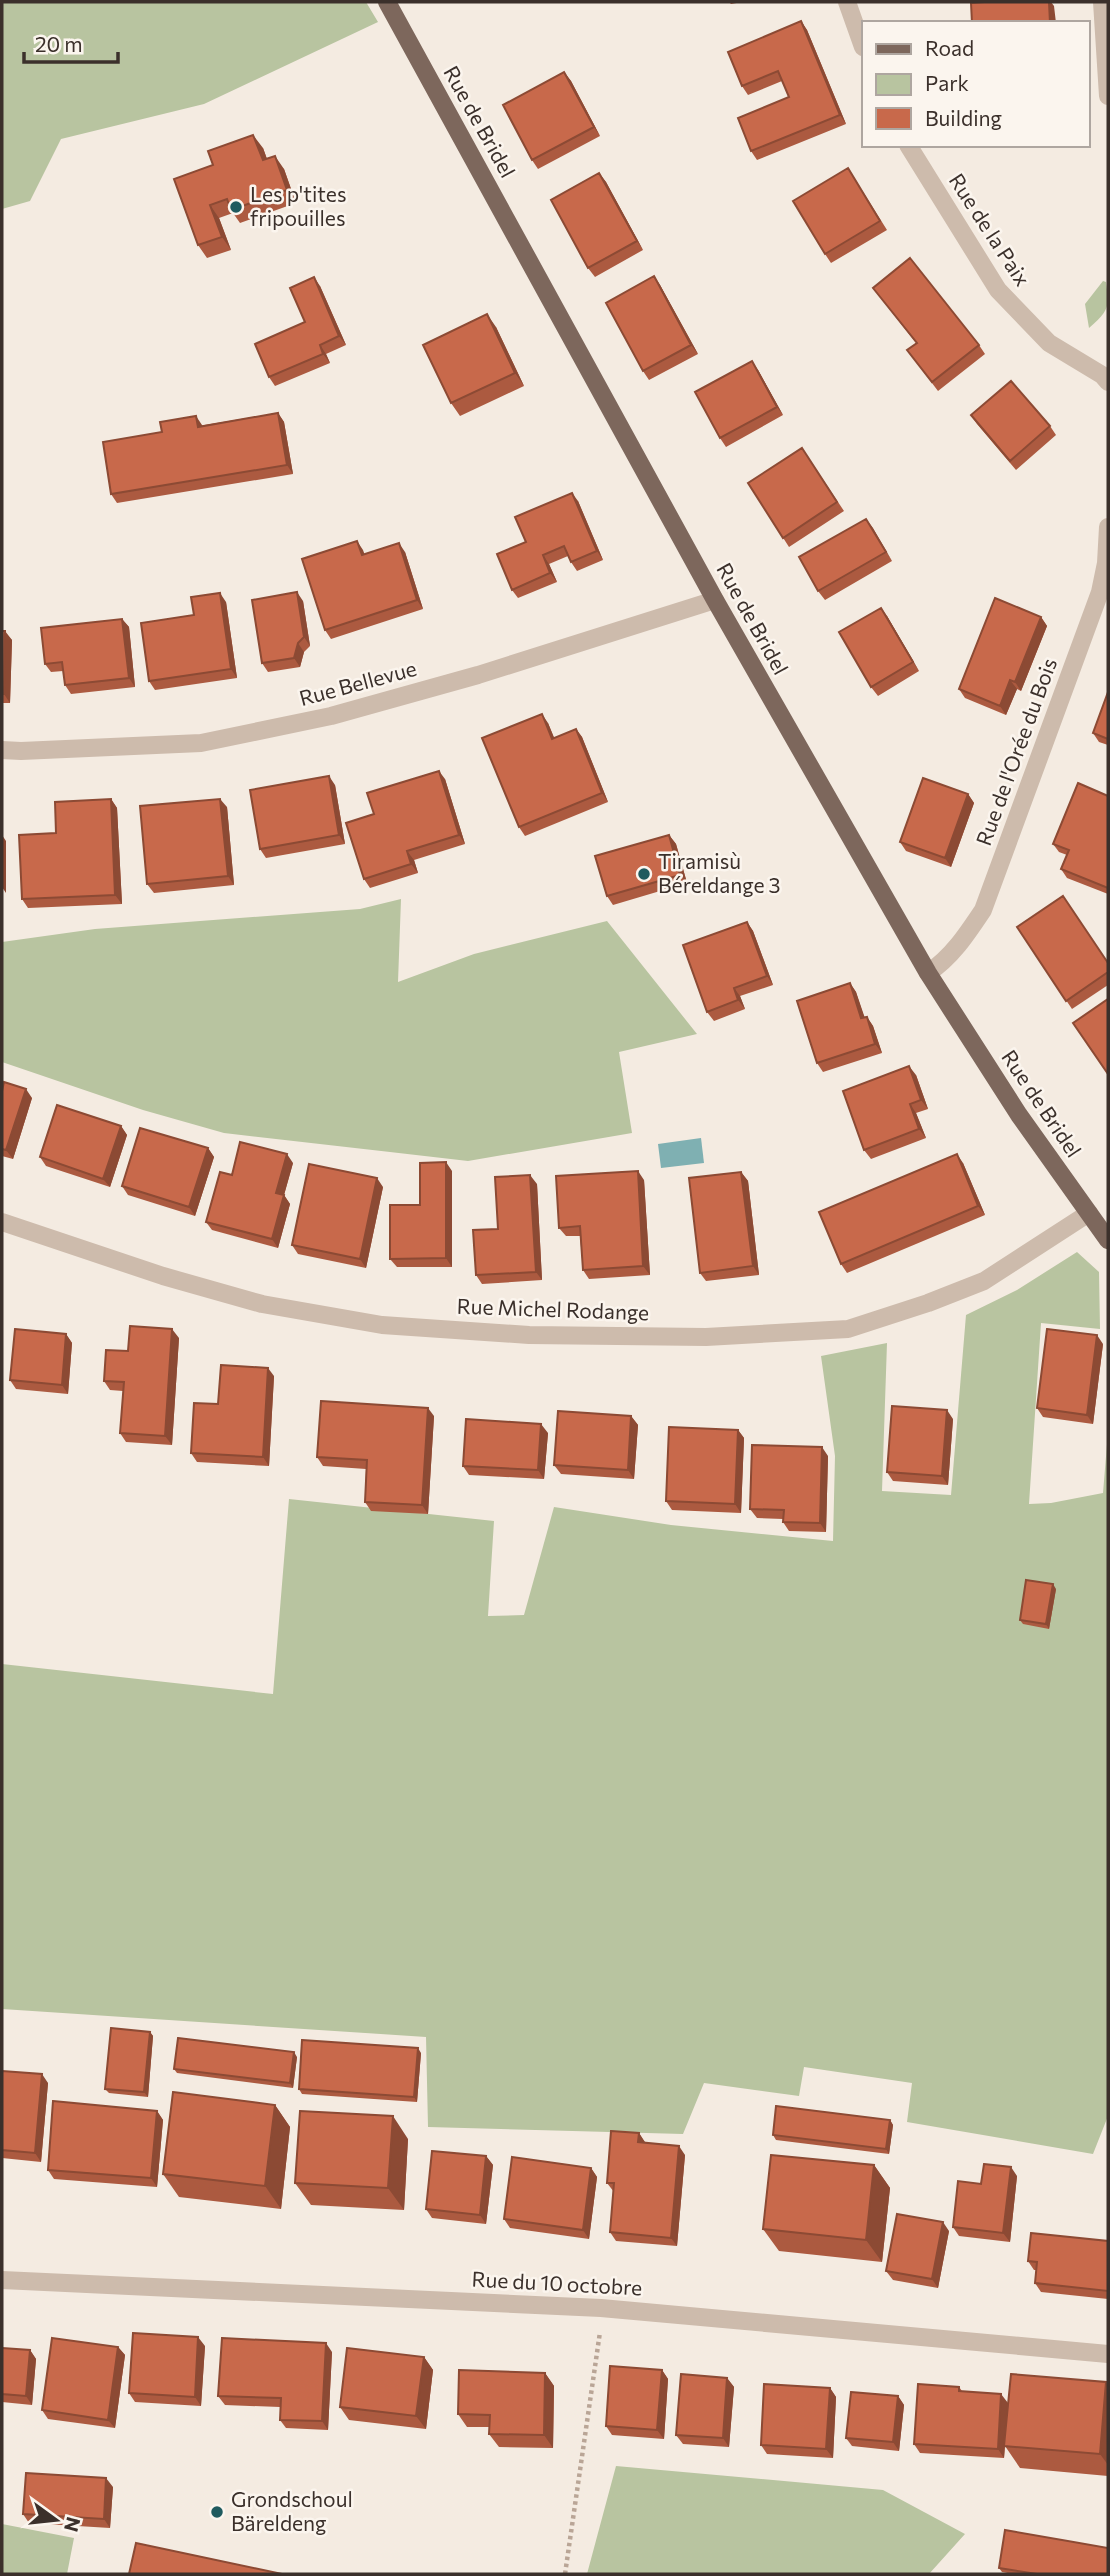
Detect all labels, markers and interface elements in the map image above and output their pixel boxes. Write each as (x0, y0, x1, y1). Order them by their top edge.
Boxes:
scale bar (24, 21, 119, 65)
legend (862, 21, 1089, 147)
text: 20 m (35, 31, 83, 56)
text: Road (925, 35, 974, 60)
street label: Rue de Bridel (439, 61, 521, 182)
text: Park (925, 70, 969, 95)
text: Building (925, 105, 1002, 130)
street label: Rue de la Paix (945, 168, 1036, 290)
place label: Les p'tites fripouilles (250, 181, 346, 230)
marker: Les p'tites fripouilles (228, 199, 244, 215)
street label: Rue de Bridel (712, 558, 794, 679)
street label: Rue de l'Orée du Bois (970, 654, 1061, 849)
street label: Rue Bellevue (296, 655, 419, 710)
place label: Tiramisù Béreldange 3 (658, 848, 780, 897)
marker: Tiramisù Béreldange 3 (636, 866, 652, 882)
street label: Rue de Bridel (997, 1045, 1087, 1162)
street label: Rue Michel Rodange (456, 1293, 650, 1324)
street label: Rue du 10 octobre (471, 2266, 643, 2299)
north arrow (21, 2485, 91, 2555)
place label: Grondschoul Bäreldeng (231, 2486, 353, 2535)
marker: Grondschoul Bäreldeng (209, 2504, 225, 2520)
text: N (60, 2515, 86, 2534)

